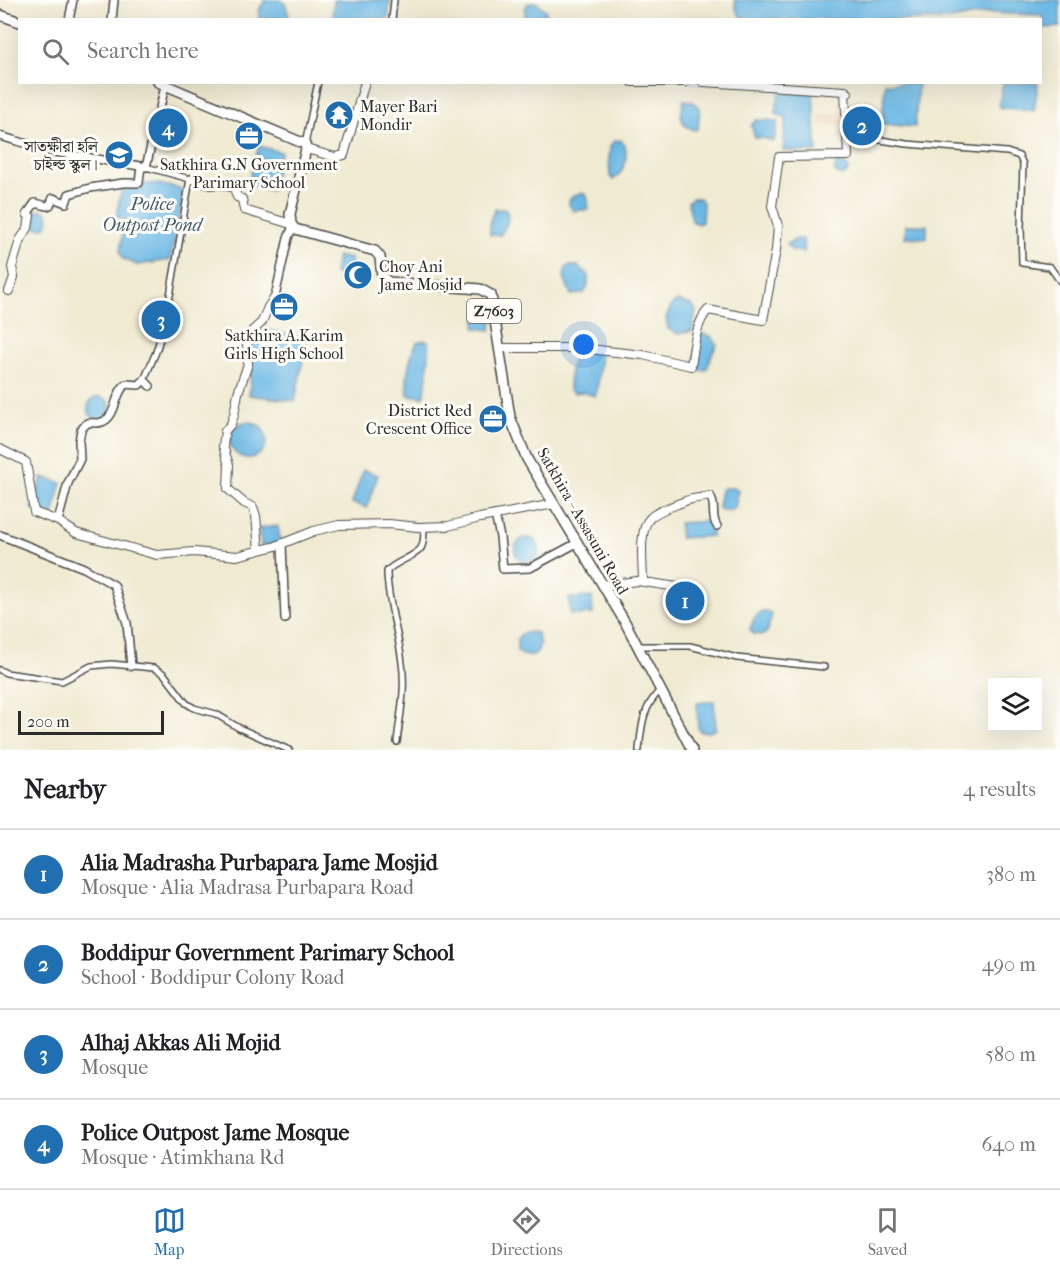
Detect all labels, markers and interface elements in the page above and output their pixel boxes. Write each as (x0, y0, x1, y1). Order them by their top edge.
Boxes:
search box (18, 18, 1042, 84)
icon: search (39, 35, 72, 68)
text: Search here (87, 38, 199, 64)
place label: Mayer Bari Mondir (360, 97, 438, 134)
temple icon: Mayer Bari Mondir (323, 99, 355, 131)
pin: 2 (842, 104, 882, 148)
pin: 4 (148, 106, 188, 150)
office icon: Satkhira G.N Government Parimary School (233, 120, 265, 152)
place label: সাতক্ষীরা হলি চাইল্ড স্কুল। (23, 137, 99, 174)
school or university icon: সাতক্ষীরা হলি চাইল্ড স্কুল। (103, 139, 135, 171)
place label: Satkhira G.N Government Parimary School (160, 155, 338, 192)
water label: Police Outpost Pond (102, 194, 205, 236)
place label: Choy Ani Jame Mosjid (377, 257, 463, 294)
mosque icon: Choy Ani Jame Mosjid (342, 259, 374, 291)
office icon: Satkhira A.Karim Girls High School (268, 291, 300, 323)
pin: 3 (142, 298, 180, 342)
road number: Z7603 (467, 299, 521, 323)
place label: Satkhira A.Karim Girls High School (224, 326, 344, 363)
your location (569, 330, 598, 359)
place label: District Red Crescent Office (366, 401, 472, 438)
office icon: District Red Crescent Office (477, 403, 509, 435)
street label: Satkhira - Assasuni Road (533, 444, 633, 598)
pin: 1 (666, 578, 704, 624)
map controls (988, 678, 1042, 732)
button: layers (988, 678, 1042, 732)
scale bar (18, 708, 164, 736)
text: 200 m (27, 712, 70, 731)
text: Nearby (24, 774, 106, 805)
text: 4 results (963, 778, 1036, 801)
text: Alia Madrasha Purbapara Jame Mosjid (81, 850, 438, 876)
text: 1 (40, 863, 47, 886)
text: 380 m (986, 863, 1036, 886)
text: Mosque · Alia Madrasa Purbapara Road (81, 876, 414, 899)
text: Boddipur Government Parimary School (81, 940, 454, 966)
text: 2 (38, 953, 49, 976)
text: 490 m (982, 953, 1036, 976)
text: School · Boddipur Colony Road (81, 966, 344, 989)
text: Alhaj Akkas Ali Mojid (81, 1030, 281, 1056)
text: 3 (39, 1043, 48, 1066)
text: 580 m (985, 1043, 1036, 1066)
text: Mosque (81, 1056, 148, 1079)
text: Police Outpost Jame Mosque (81, 1120, 349, 1146)
text: 4 (38, 1133, 49, 1156)
text: 640 m (981, 1133, 1036, 1156)
text: Mosque · Atimkhana Rd (81, 1146, 284, 1169)
tab: Map (153, 1204, 186, 1259)
tab: Directions (491, 1204, 563, 1259)
tab: Saved (868, 1204, 907, 1259)

